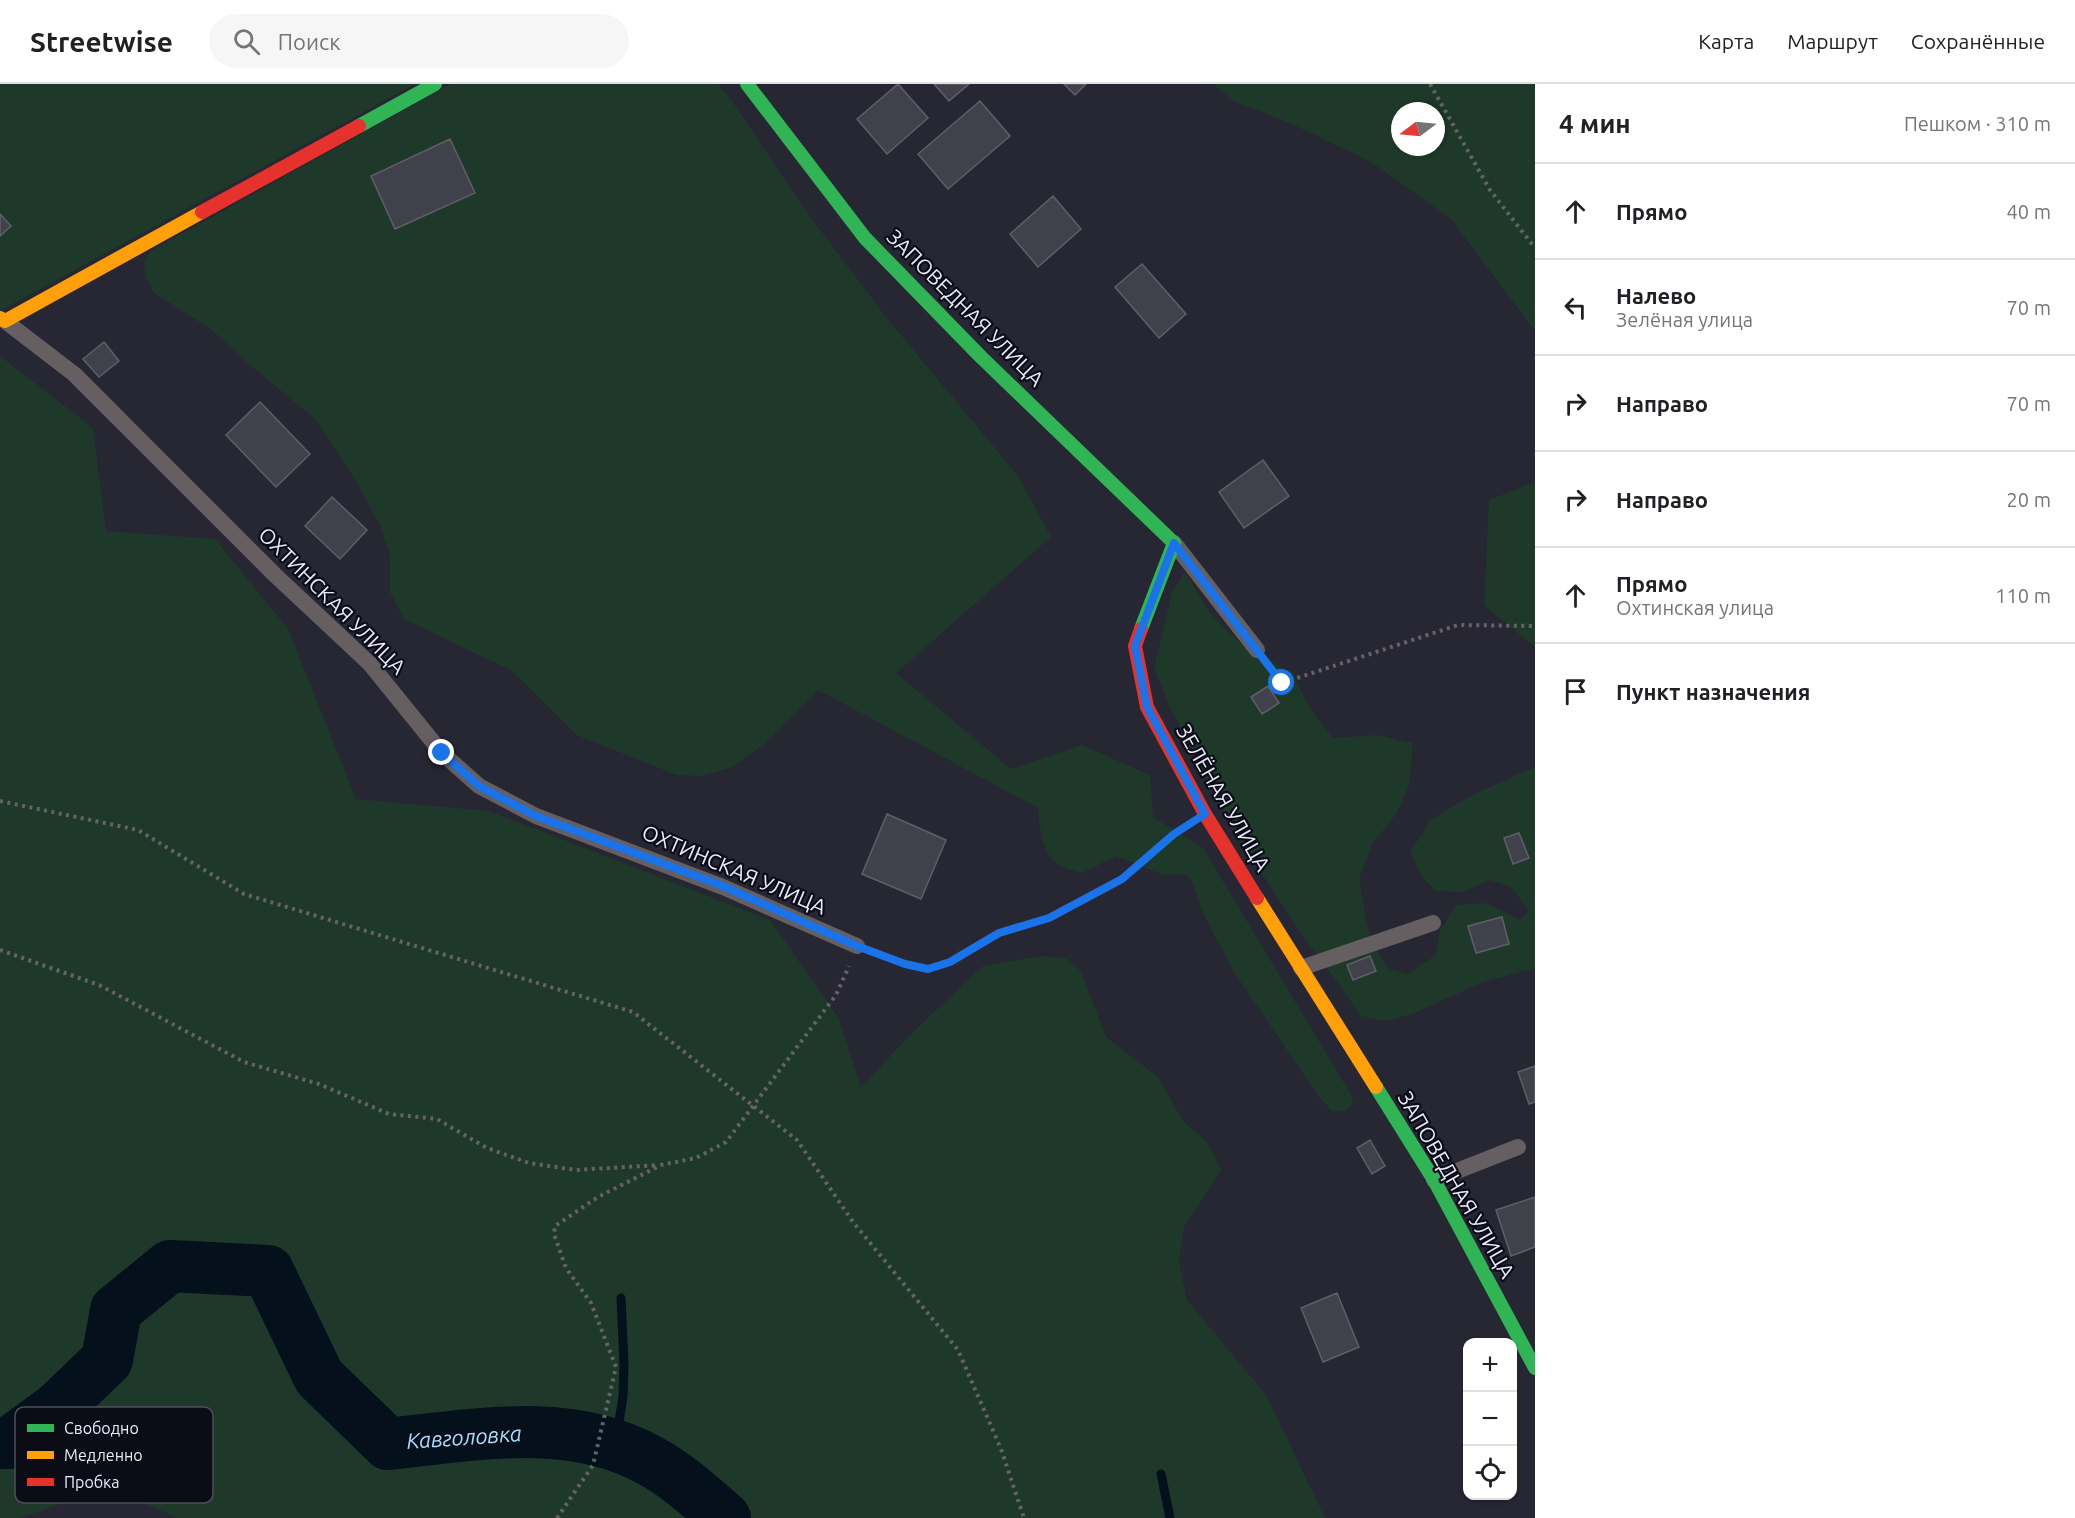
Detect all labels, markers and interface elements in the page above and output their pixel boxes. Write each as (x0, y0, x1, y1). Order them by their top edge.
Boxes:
search box (209, 14, 629, 68)
icon: search (230, 25, 263, 58)
text: Streetwise (30, 26, 173, 57)
text: Поиск (278, 29, 340, 54)
text: Карта (1698, 29, 1754, 53)
text: Маршрут (1787, 29, 1878, 53)
text: Сохранённые (1911, 29, 2045, 53)
north arrow (1391, 102, 1445, 156)
text: 4 мин (1559, 109, 1631, 138)
text: Пешком · 310 m (1904, 112, 2051, 135)
icon: ahead (1559, 195, 1592, 228)
text: Прямо (1616, 199, 1687, 224)
text: 40 m (2007, 200, 2051, 223)
street label: ЗАПОВЕДНАЯ УЛИЦА (882, 224, 1049, 391)
text: Налево (1616, 283, 1696, 308)
icon: left (1559, 291, 1592, 324)
text: 70 m (2007, 296, 2051, 319)
text: Зелёная улица (1616, 308, 1753, 331)
icon: right (1559, 387, 1592, 420)
text: Направо (1616, 391, 1708, 416)
text: 70 m (2007, 392, 2051, 415)
icon: right (1559, 483, 1592, 516)
text: Направо (1616, 487, 1708, 512)
text: 20 m (2007, 488, 2051, 511)
street label: ОХТИНСКАЯ УЛИЦА (254, 522, 411, 679)
text: Прямо (1616, 571, 1687, 596)
icon: ahead (1559, 579, 1592, 612)
text: 110 m (1995, 584, 2051, 607)
text: Охтинская улица (1616, 596, 1774, 619)
route start (1268, 669, 1294, 695)
icon: arrive (1559, 675, 1592, 708)
text: Пункт назначения (1616, 679, 1810, 704)
street label: ЗЕЛЁНАЯ УЛИЦА (1172, 720, 1276, 875)
route end (428, 739, 454, 765)
street label: ОХТИНСКАЯ УЛИЦА (639, 819, 830, 919)
street label: ЗАПОВЕДНАЯ УЛИЦА (1394, 1087, 1520, 1282)
map controls (1463, 1338, 1517, 1500)
button: + (1463, 1338, 1517, 1392)
button: − (1463, 1392, 1517, 1446)
legend (15, 1407, 213, 1503)
text: Свободно (64, 1419, 139, 1437)
water label: Кавголовка (405, 1420, 523, 1453)
text: Медленно (64, 1446, 143, 1464)
button: locate (1463, 1446, 1517, 1500)
text: Пробка (64, 1473, 120, 1491)

